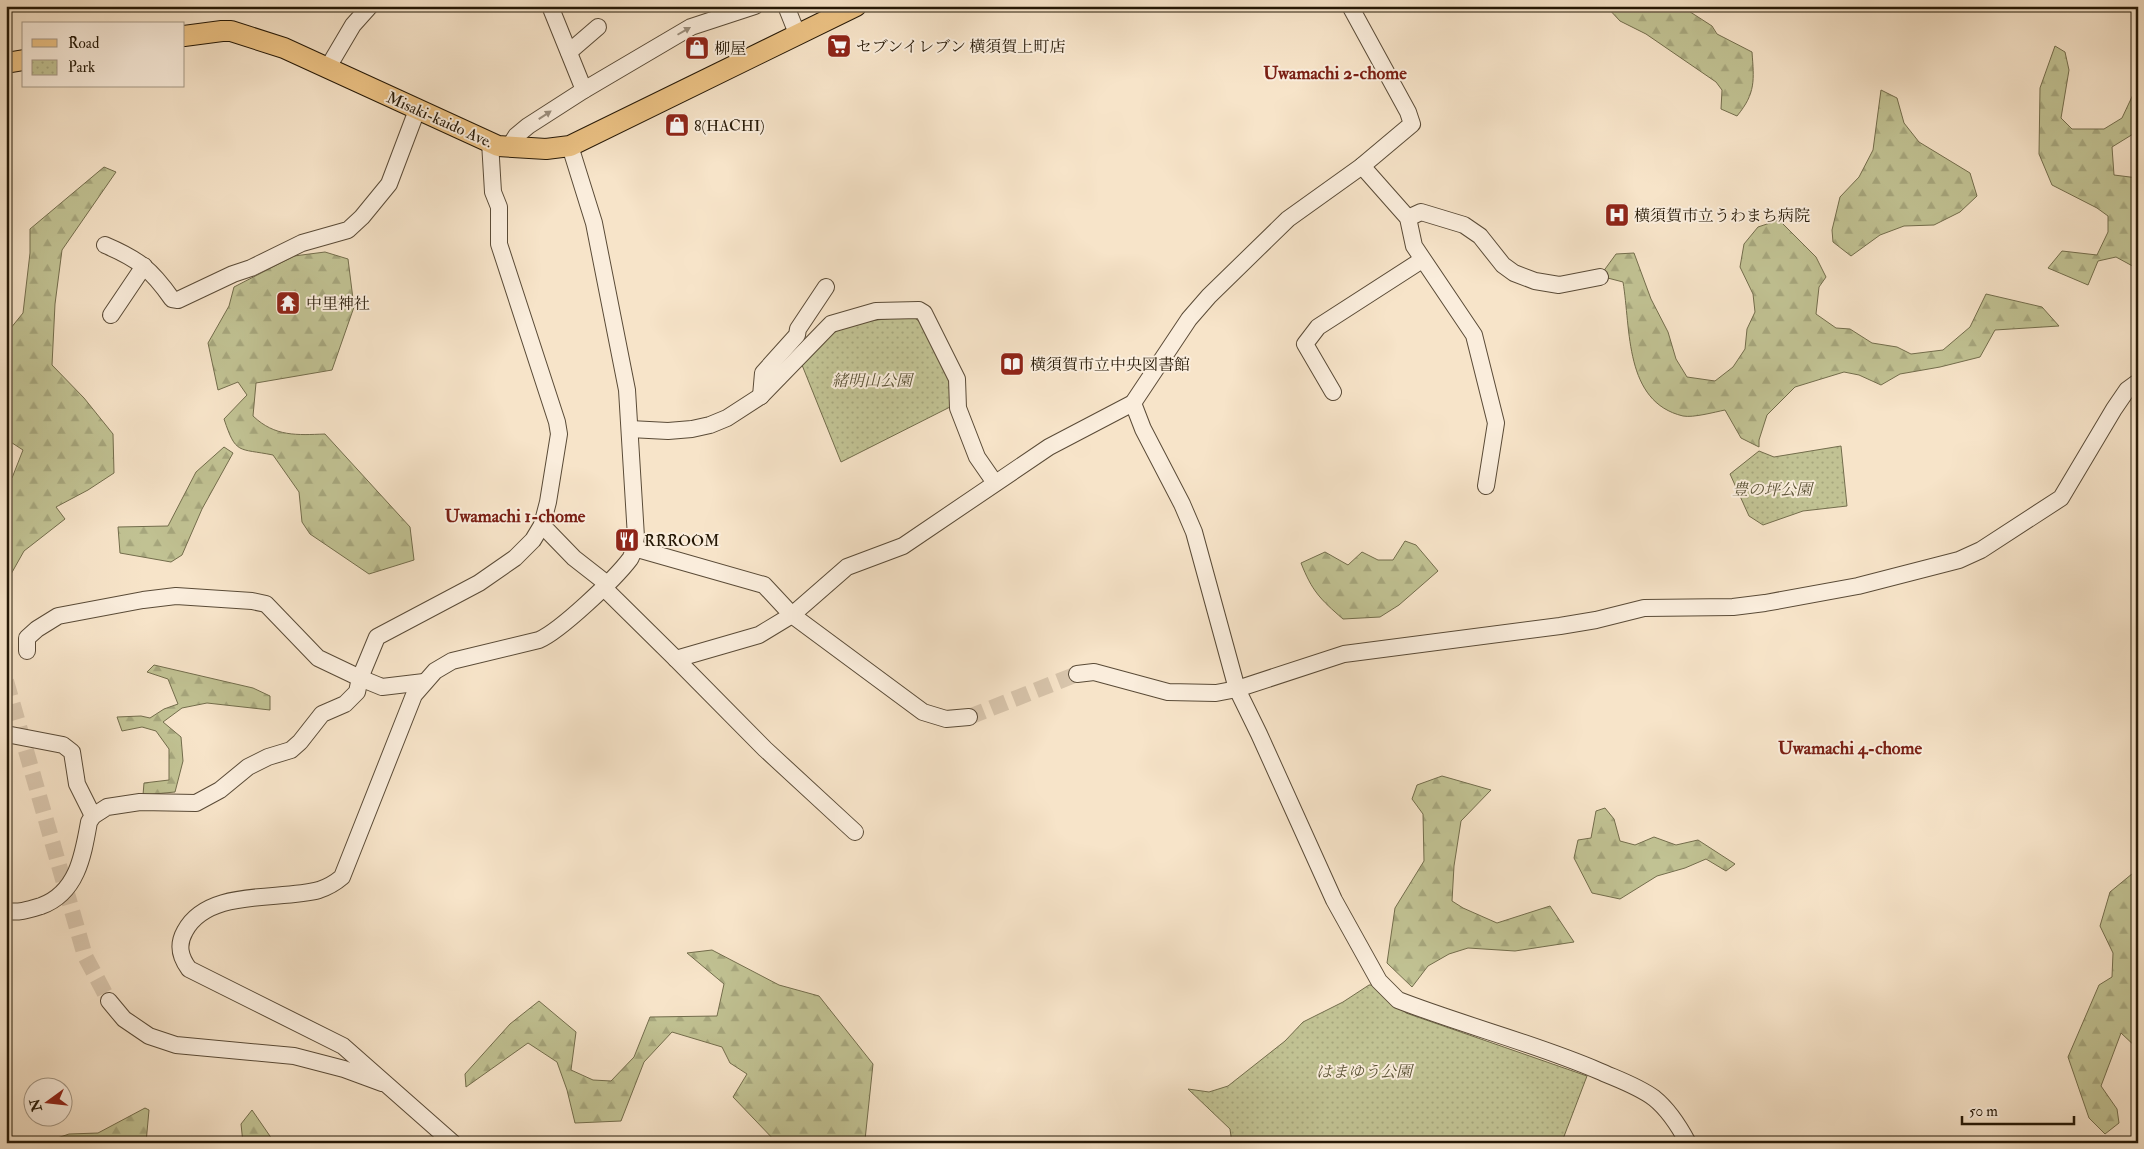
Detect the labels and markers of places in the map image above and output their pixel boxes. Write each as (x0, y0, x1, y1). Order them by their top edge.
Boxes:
supermarket icon: セブンイレブン 横須賀上町店 (826, 33, 852, 59)
shop icon: 柳屋 (684, 35, 710, 61)
place label: セブンイレブン 横須賀上町店 (856, 37, 1065, 57)
place label: 柳屋 (714, 39, 746, 59)
shop icon: 8(HACHI) (664, 112, 690, 138)
place label: 8(HACHI) (694, 116, 765, 136)
hospital icon: 横須賀市立うわまち病院 (1604, 202, 1630, 228)
place label: 横須賀市立うわまち病院 (1634, 206, 1810, 226)
temple icon: 中里神社 (275, 290, 301, 316)
place label: 中里神社 (306, 294, 370, 314)
library icon: 横須賀市立中央図書館 (999, 351, 1025, 377)
place label: 横須賀市立中央図書館 (1030, 355, 1190, 375)
restaurant icon: RRROOM (614, 527, 640, 553)
place label: RRROOM (644, 531, 719, 551)

